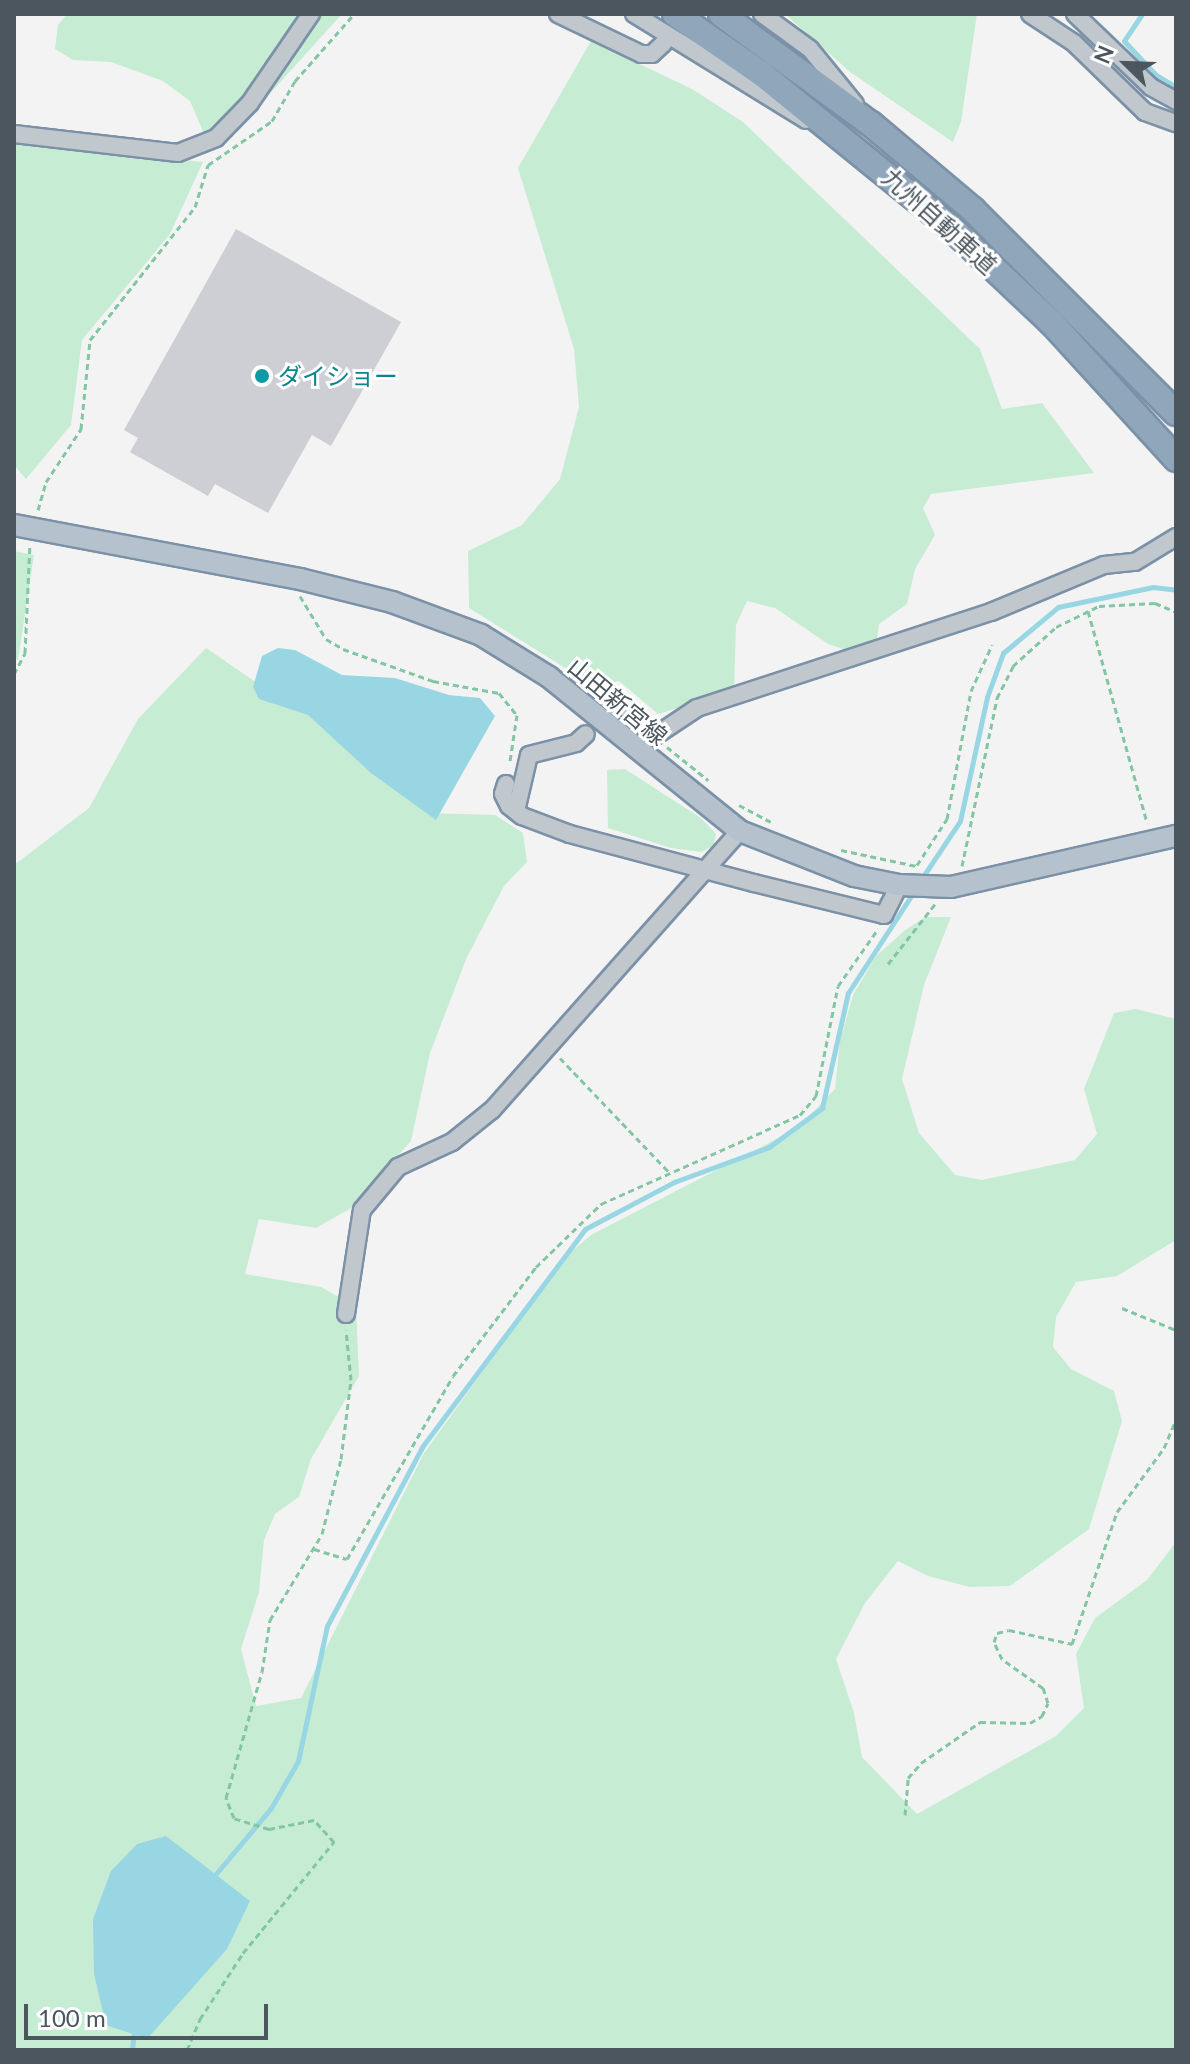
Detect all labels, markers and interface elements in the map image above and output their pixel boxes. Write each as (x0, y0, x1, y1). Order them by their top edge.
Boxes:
north arrow (1086, 24, 1166, 104)
text: N (1088, 41, 1119, 68)
street label: 九州自動車道 (877, 162, 1003, 280)
place label: ダイショー (278, 362, 398, 390)
marker: ダイショー (253, 367, 271, 385)
street label: 山田新宮線 (563, 651, 673, 751)
scale bar (28, 1988, 272, 2038)
text: 100 m (38, 2003, 106, 2032)

